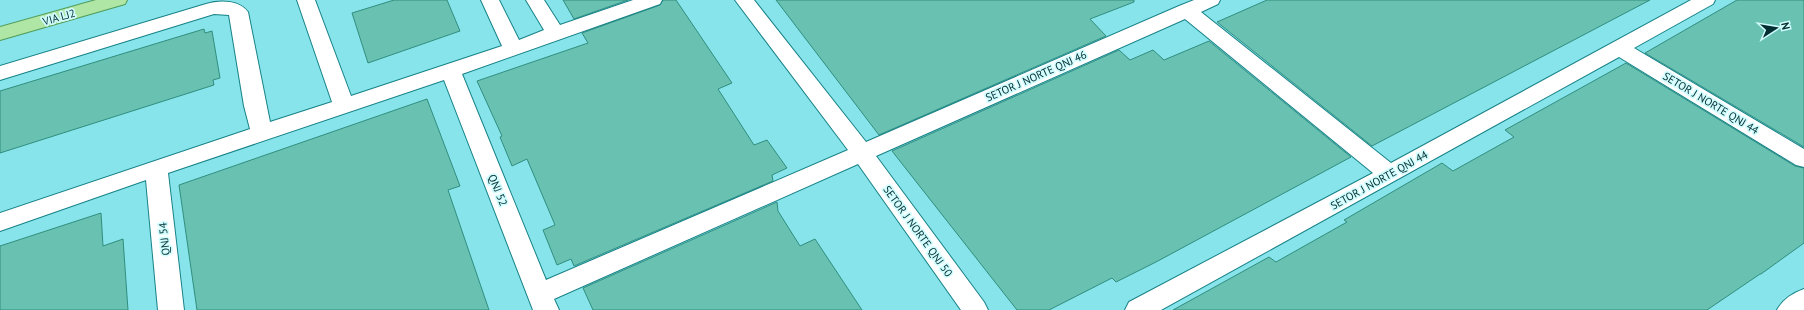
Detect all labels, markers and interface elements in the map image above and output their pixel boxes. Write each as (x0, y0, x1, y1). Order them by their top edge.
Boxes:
street label: VIA LJ2 (40, 6, 77, 29)
north arrow (1756, 8, 1796, 48)
text: N (1778, 21, 1793, 31)
street label: SETOR J NORTE QNJ 46 (983, 47, 1089, 105)
street label: SETOR J NORTE QNJ 44 (1661, 69, 1761, 137)
street label: SETOR J NORTE QNJ 44 (1328, 147, 1430, 213)
street label: QNJ 52 (485, 172, 511, 208)
street label: SETOR J NORTE QNJ 50 (880, 183, 956, 279)
street label: QNJ 54 (155, 222, 173, 256)

